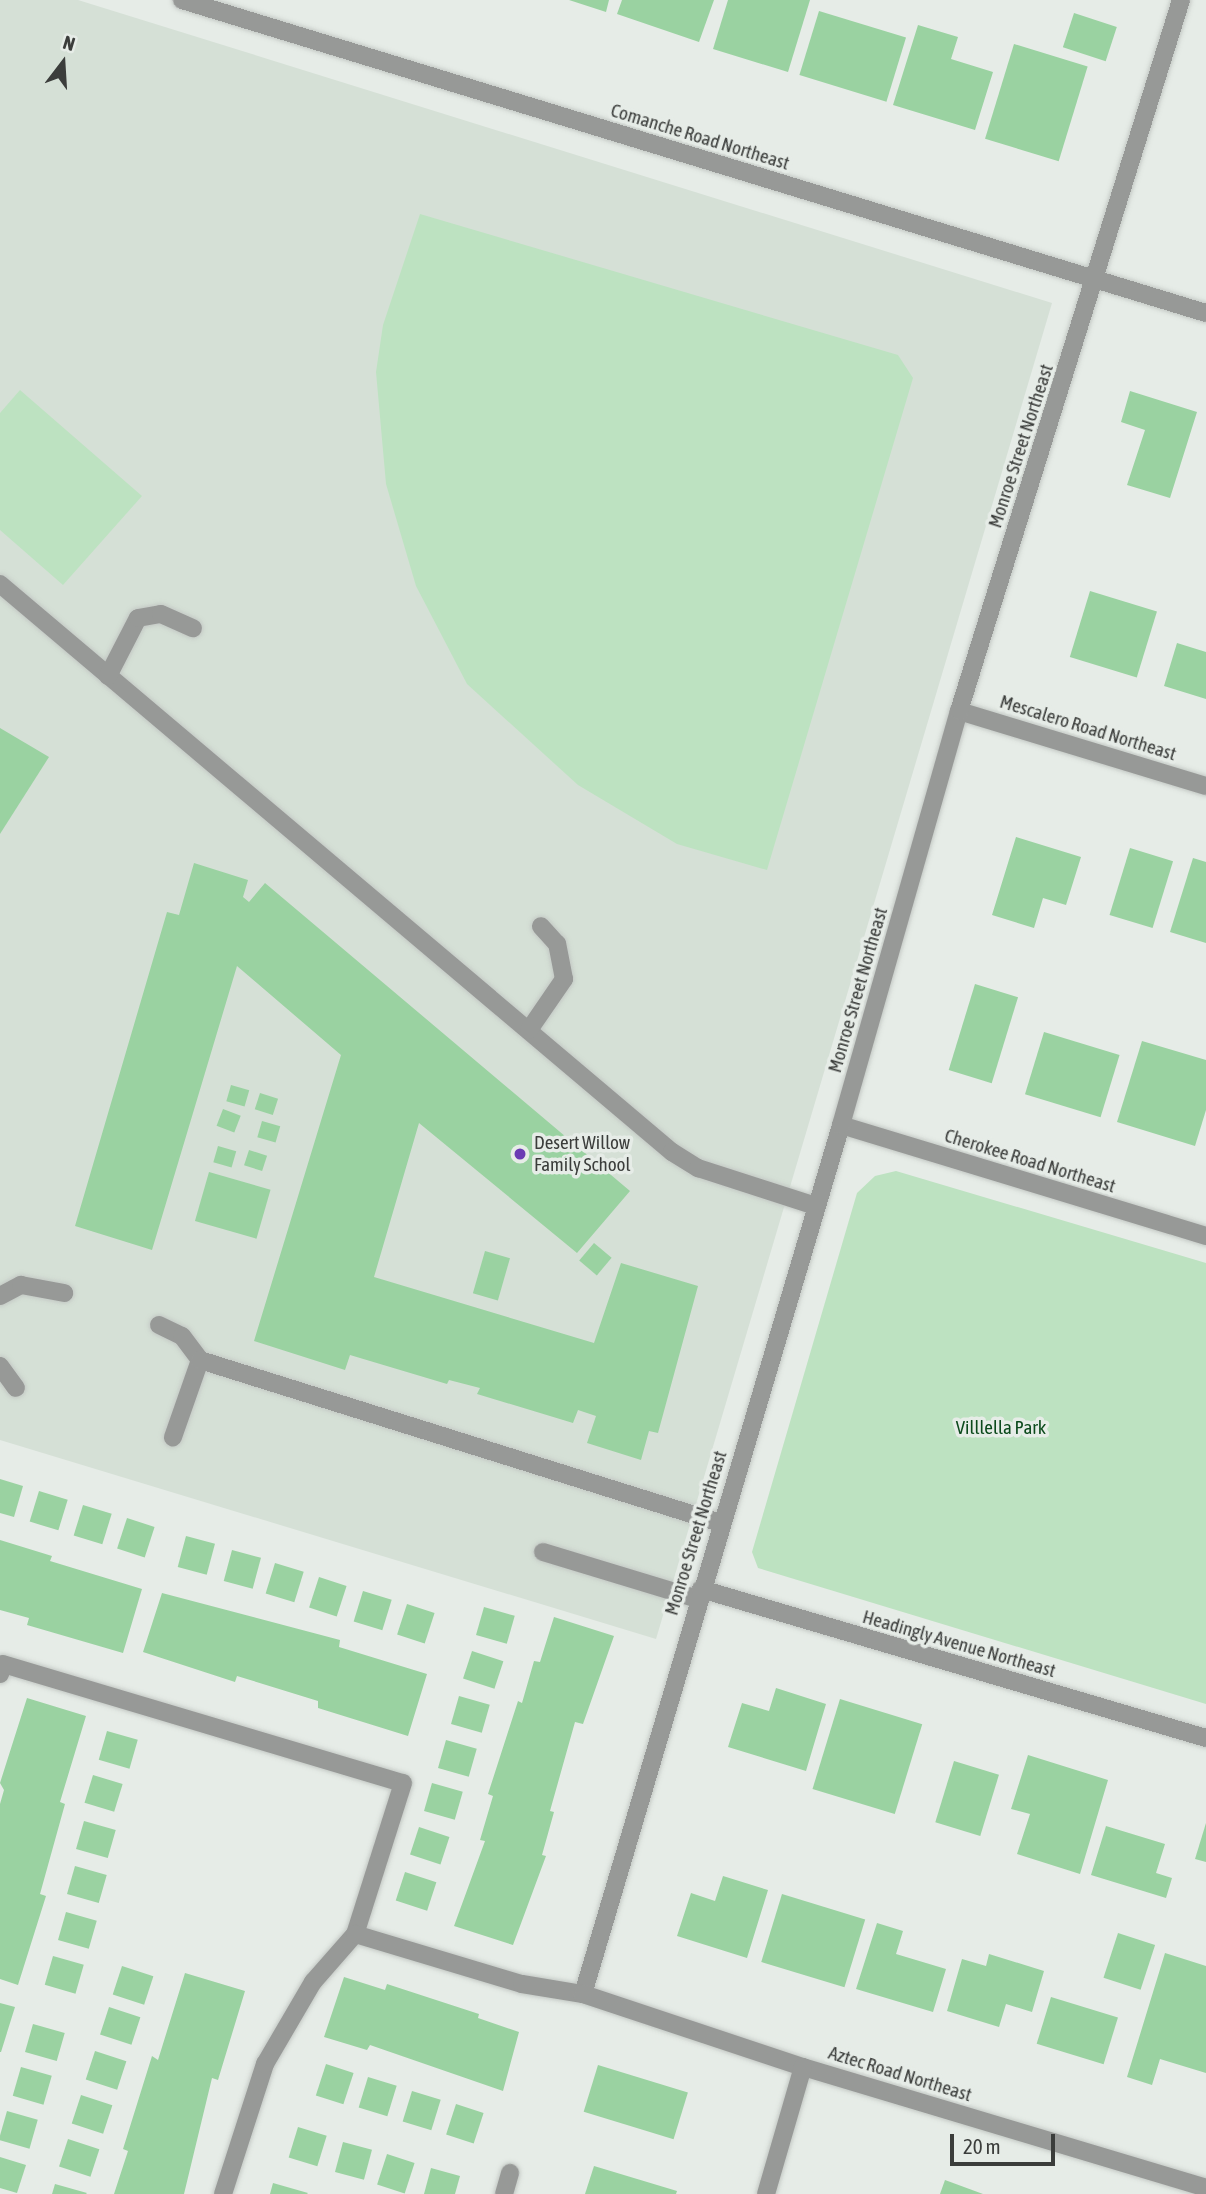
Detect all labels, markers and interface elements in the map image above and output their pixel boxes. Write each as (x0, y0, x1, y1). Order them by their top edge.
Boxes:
north arrow (28, 28, 98, 98)
text: N (61, 31, 78, 55)
street label: Comanche Road Northeast (608, 99, 792, 175)
street label: Monroe Street Northeast (984, 361, 1058, 531)
street label: Mescalero Road Northeast (997, 690, 1179, 766)
street label: Monroe Street Northeast (824, 905, 892, 1075)
street label: Cherokee Road Northeast (942, 1124, 1118, 1198)
place label: Desert Willow Family School (534, 1132, 631, 1176)
marker: Desert Willow Family School (512, 1146, 528, 1162)
park label: Villlella Park (956, 1417, 1046, 1439)
street label: Monroe Street Northeast (660, 1448, 732, 1618)
street label: Headingly Avenue Northeast (860, 1606, 1058, 1682)
street label: Aztec Road Northeast (826, 2041, 974, 2107)
scale bar (954, 2120, 1059, 2164)
text: 20 m (963, 2134, 1001, 2158)

